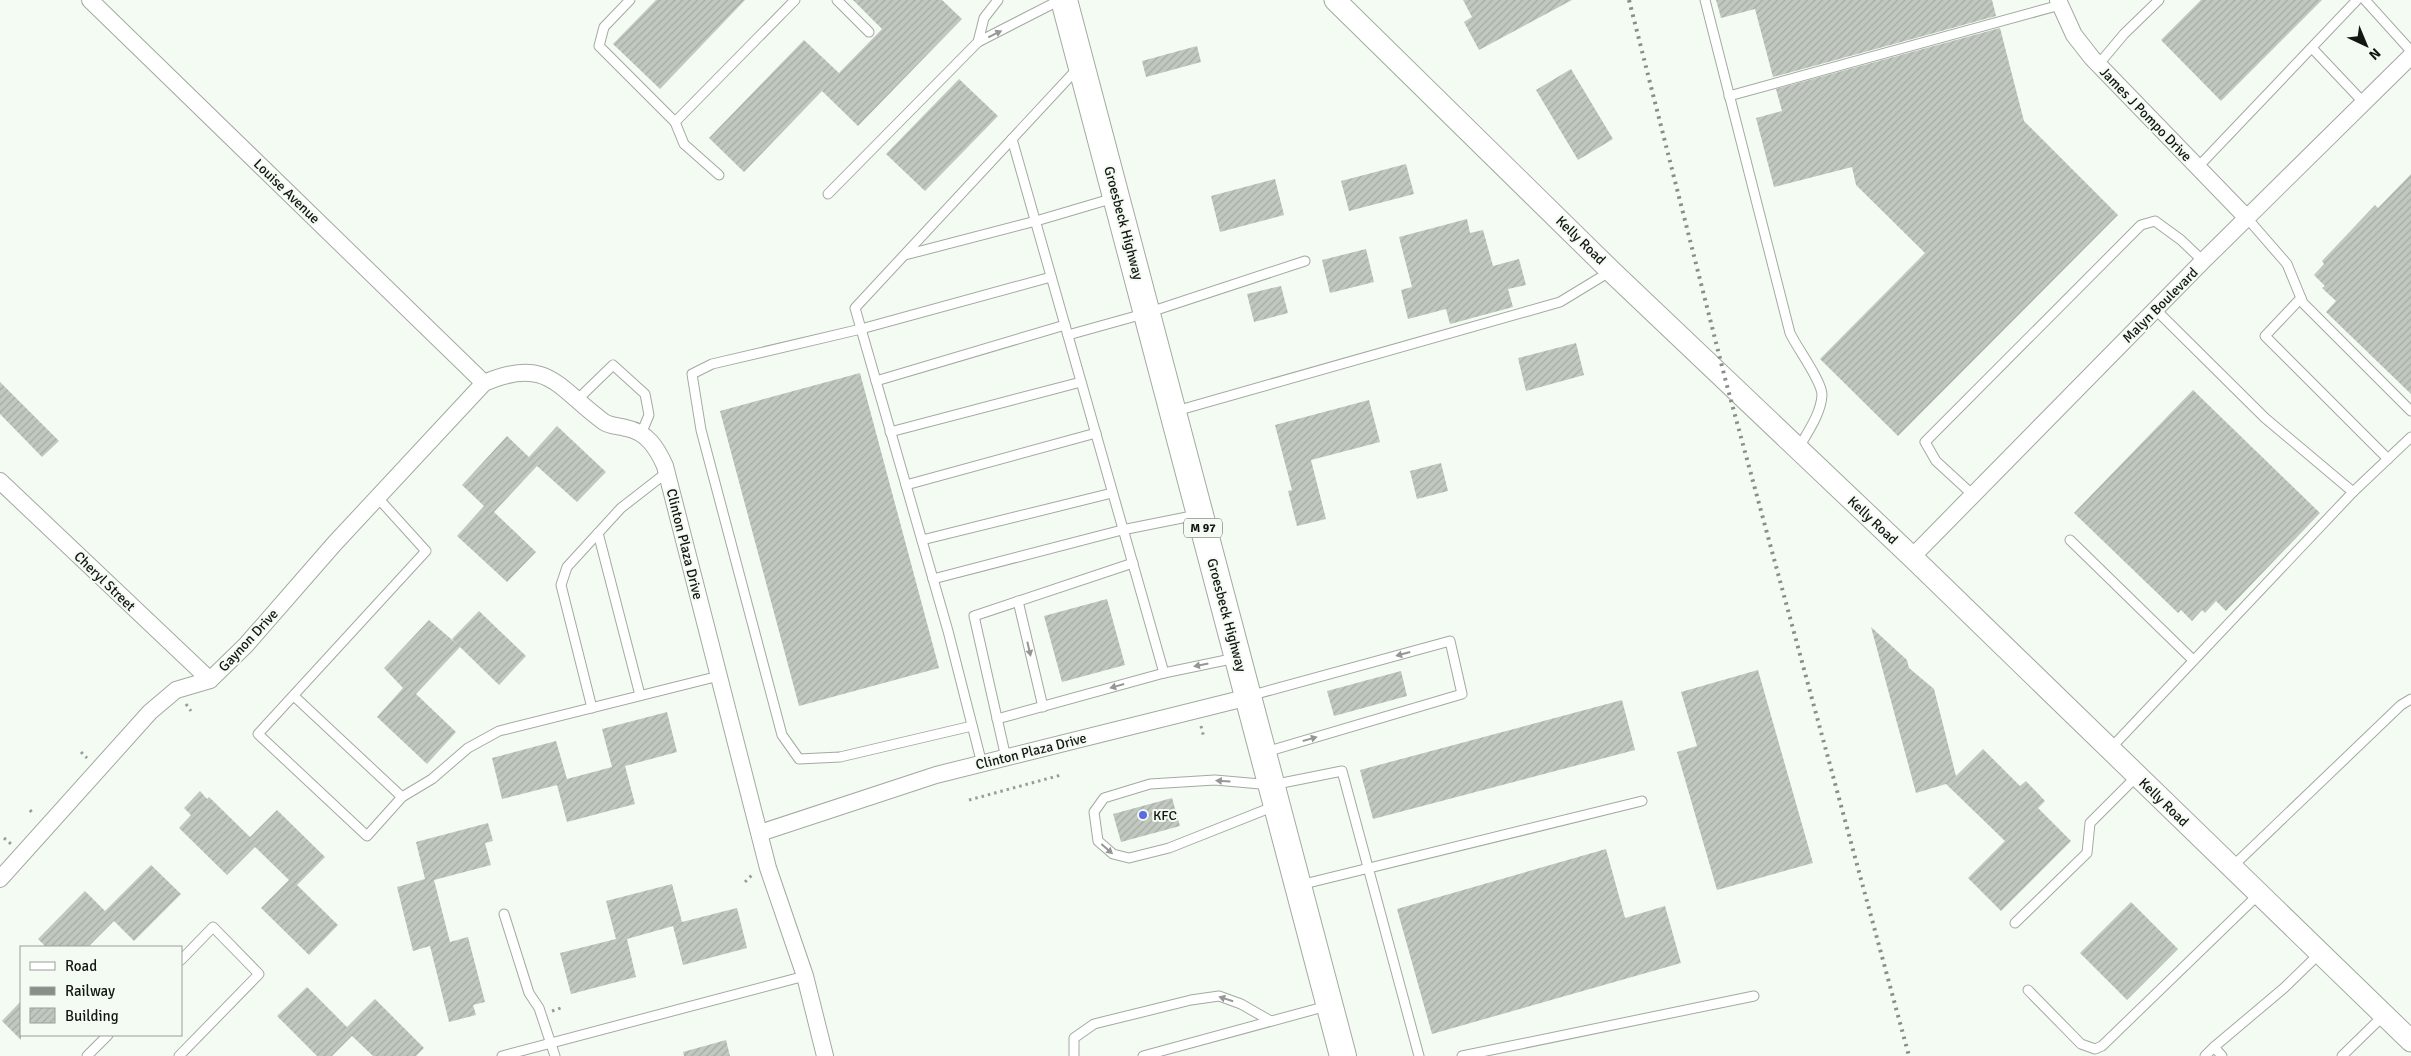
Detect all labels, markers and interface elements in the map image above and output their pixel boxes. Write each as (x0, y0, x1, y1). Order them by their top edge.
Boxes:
north arrow (2341, 20, 2391, 70)
one-way arrow (988, 30, 1002, 38)
text: N (2365, 44, 2384, 63)
street label: James J Pompo Drive (2096, 64, 2195, 165)
street label: Louise Avenue (250, 155, 323, 227)
street label: Groesbeck Highway (1100, 164, 1147, 282)
street label: Kelly Road (1552, 212, 1609, 268)
street label: Malyn Boulevard (2119, 264, 2202, 347)
street label: Clinton Plaza Drive (663, 487, 707, 601)
street label: Kelly Road (1844, 493, 1901, 548)
road number: M 97 (1184, 518, 1222, 538)
street label: Cheryl Street (70, 548, 139, 615)
street label: Groesbeck Highway (1203, 556, 1250, 674)
street label: Gaynon Drive (215, 606, 282, 675)
one-way arrow (1025, 641, 1033, 656)
one-way arrow (1395, 650, 1410, 658)
one-way arrow (1193, 662, 1209, 670)
one-way arrow (1109, 682, 1124, 690)
street label: Clinton Plaza Drive (974, 729, 1088, 773)
one-way arrow (1302, 735, 1318, 743)
street label: Kelly Road (2135, 774, 2192, 830)
one-way arrow (1215, 777, 1231, 785)
place label: KFC (1153, 807, 1177, 824)
marker: KFC (1137, 809, 1149, 821)
one-way arrow (1101, 843, 1113, 855)
legend (20, 946, 182, 1036)
text: Road (65, 957, 97, 975)
text: Railway (65, 982, 115, 1000)
one-way arrow (1218, 995, 1233, 1003)
text: Building (65, 1007, 119, 1025)

